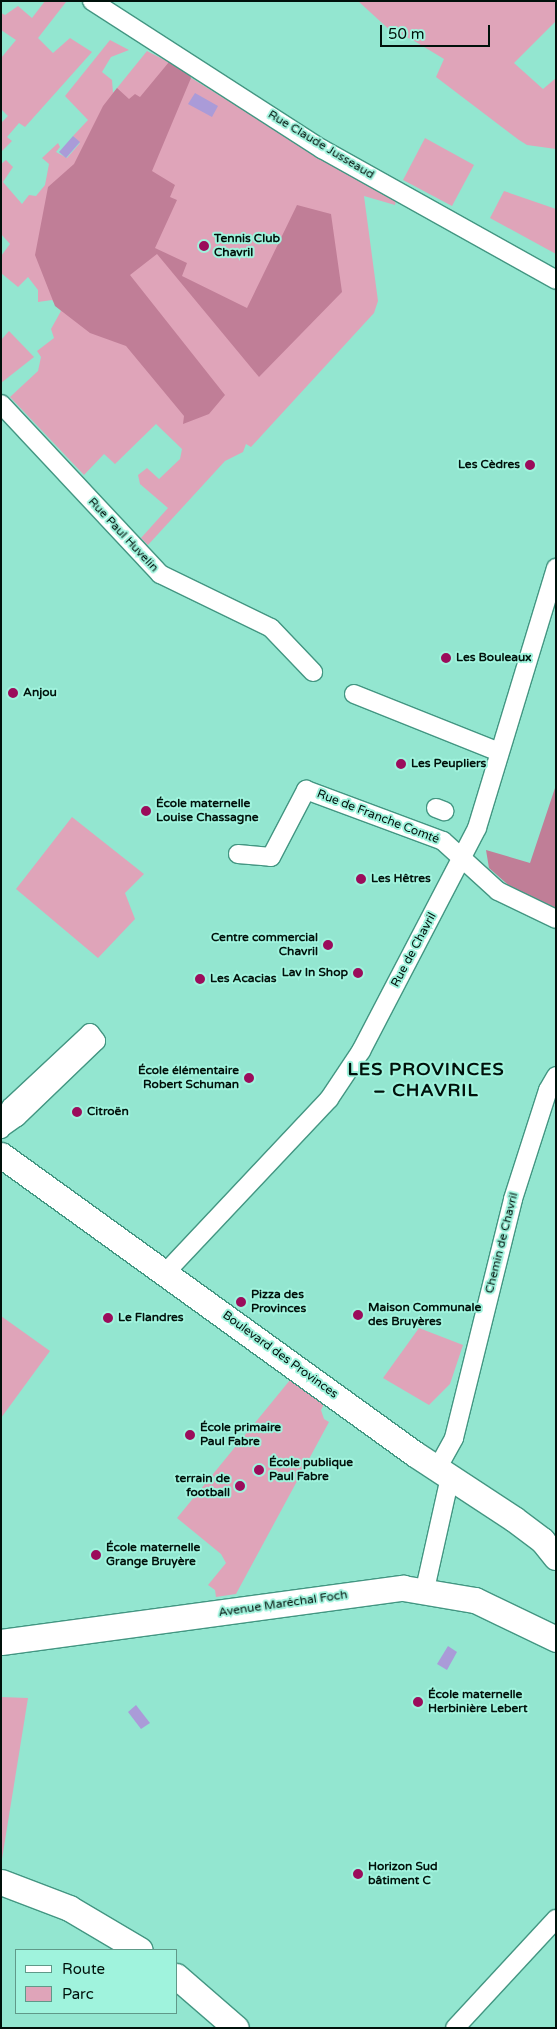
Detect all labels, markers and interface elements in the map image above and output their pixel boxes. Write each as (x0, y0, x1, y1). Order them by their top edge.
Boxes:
scale bar (382, 15, 492, 47)
text: 50 m (388, 25, 425, 43)
street label: Rue Claude Jusseaud (265, 108, 377, 182)
place label: Tennis Club Chavril (214, 232, 280, 260)
marker: Tennis Club Chavril (198, 240, 210, 252)
place label: Les Cèdres (458, 458, 520, 472)
marker: Les Cèdres (524, 459, 536, 471)
street label: Rue Paul Huvelin (85, 495, 161, 575)
place label: Les Bouleaux (456, 651, 532, 665)
marker: Les Bouleaux (440, 652, 452, 664)
place label: Anjou (23, 686, 57, 700)
marker: Anjou (7, 687, 19, 699)
place label: Les Peupliers (411, 757, 486, 771)
marker: Les Peupliers (395, 758, 407, 770)
street label: Rue de Franche Comté (315, 787, 441, 847)
place label: École maternelle Louise Chassagne (156, 797, 259, 825)
marker: École maternelle Louise Chassagne (140, 805, 152, 817)
place label: Les Hêtres (371, 872, 431, 886)
marker: Les Hêtres (355, 873, 367, 885)
street label: Rue de Chavril (388, 910, 440, 990)
place label: Centre commercial Chavril (211, 931, 318, 959)
marker: Centre commercial Chavril (322, 939, 334, 951)
place label: Lav In Shop (282, 966, 348, 980)
marker: Lav In Shop (352, 967, 364, 979)
place label: Les Acacias (210, 972, 276, 986)
marker: Les Acacias (194, 973, 206, 985)
district label: LES PROVINCES – CHAVRIL (346, 1059, 506, 1102)
place label: École élémentaire Robert Schuman (138, 1064, 239, 1092)
marker: École élémentaire Robert Schuman (243, 1072, 255, 1084)
place label: Citroën (87, 1105, 129, 1119)
marker: Citroën (71, 1106, 83, 1118)
street label: Chemin de Chavril (482, 1191, 522, 1295)
place label: Pizza des Provinces (251, 1288, 306, 1316)
marker: Pizza des Provinces (235, 1296, 247, 1308)
place label: Maison Communale des Bruyères (368, 1301, 481, 1329)
street label: Boulevard des Provinces (219, 1308, 341, 1402)
marker: Maison Communale des Bruyères (352, 1309, 364, 1321)
place label: Le Flandres (118, 1311, 184, 1325)
marker: Le Flandres (102, 1312, 114, 1324)
place label: École primaire Paul Fabre (200, 1421, 281, 1449)
marker: École primaire Paul Fabre (184, 1429, 196, 1441)
place label: École publique Paul Fabre (269, 1456, 353, 1484)
marker: École publique Paul Fabre (253, 1464, 265, 1476)
place label: terrain de football (175, 1472, 230, 1500)
marker: terrain de football (234, 1480, 246, 1492)
place label: École maternelle Grange Bruyère (106, 1541, 200, 1569)
marker: École maternelle Grange Bruyère (90, 1549, 102, 1561)
street label: Avenue Maréchal Foch (218, 1588, 348, 1620)
place label: École maternelle Herbinière Lebert (428, 1688, 528, 1716)
marker: École maternelle Herbinière Lebert (412, 1696, 424, 1708)
place label: Horizon Sud bâtiment C (368, 1860, 438, 1888)
marker: Horizon Sud bâtiment C (352, 1868, 364, 1880)
legend (15, 1949, 178, 2014)
text: Route (62, 1960, 105, 1978)
text: Parc (62, 1985, 94, 2003)

